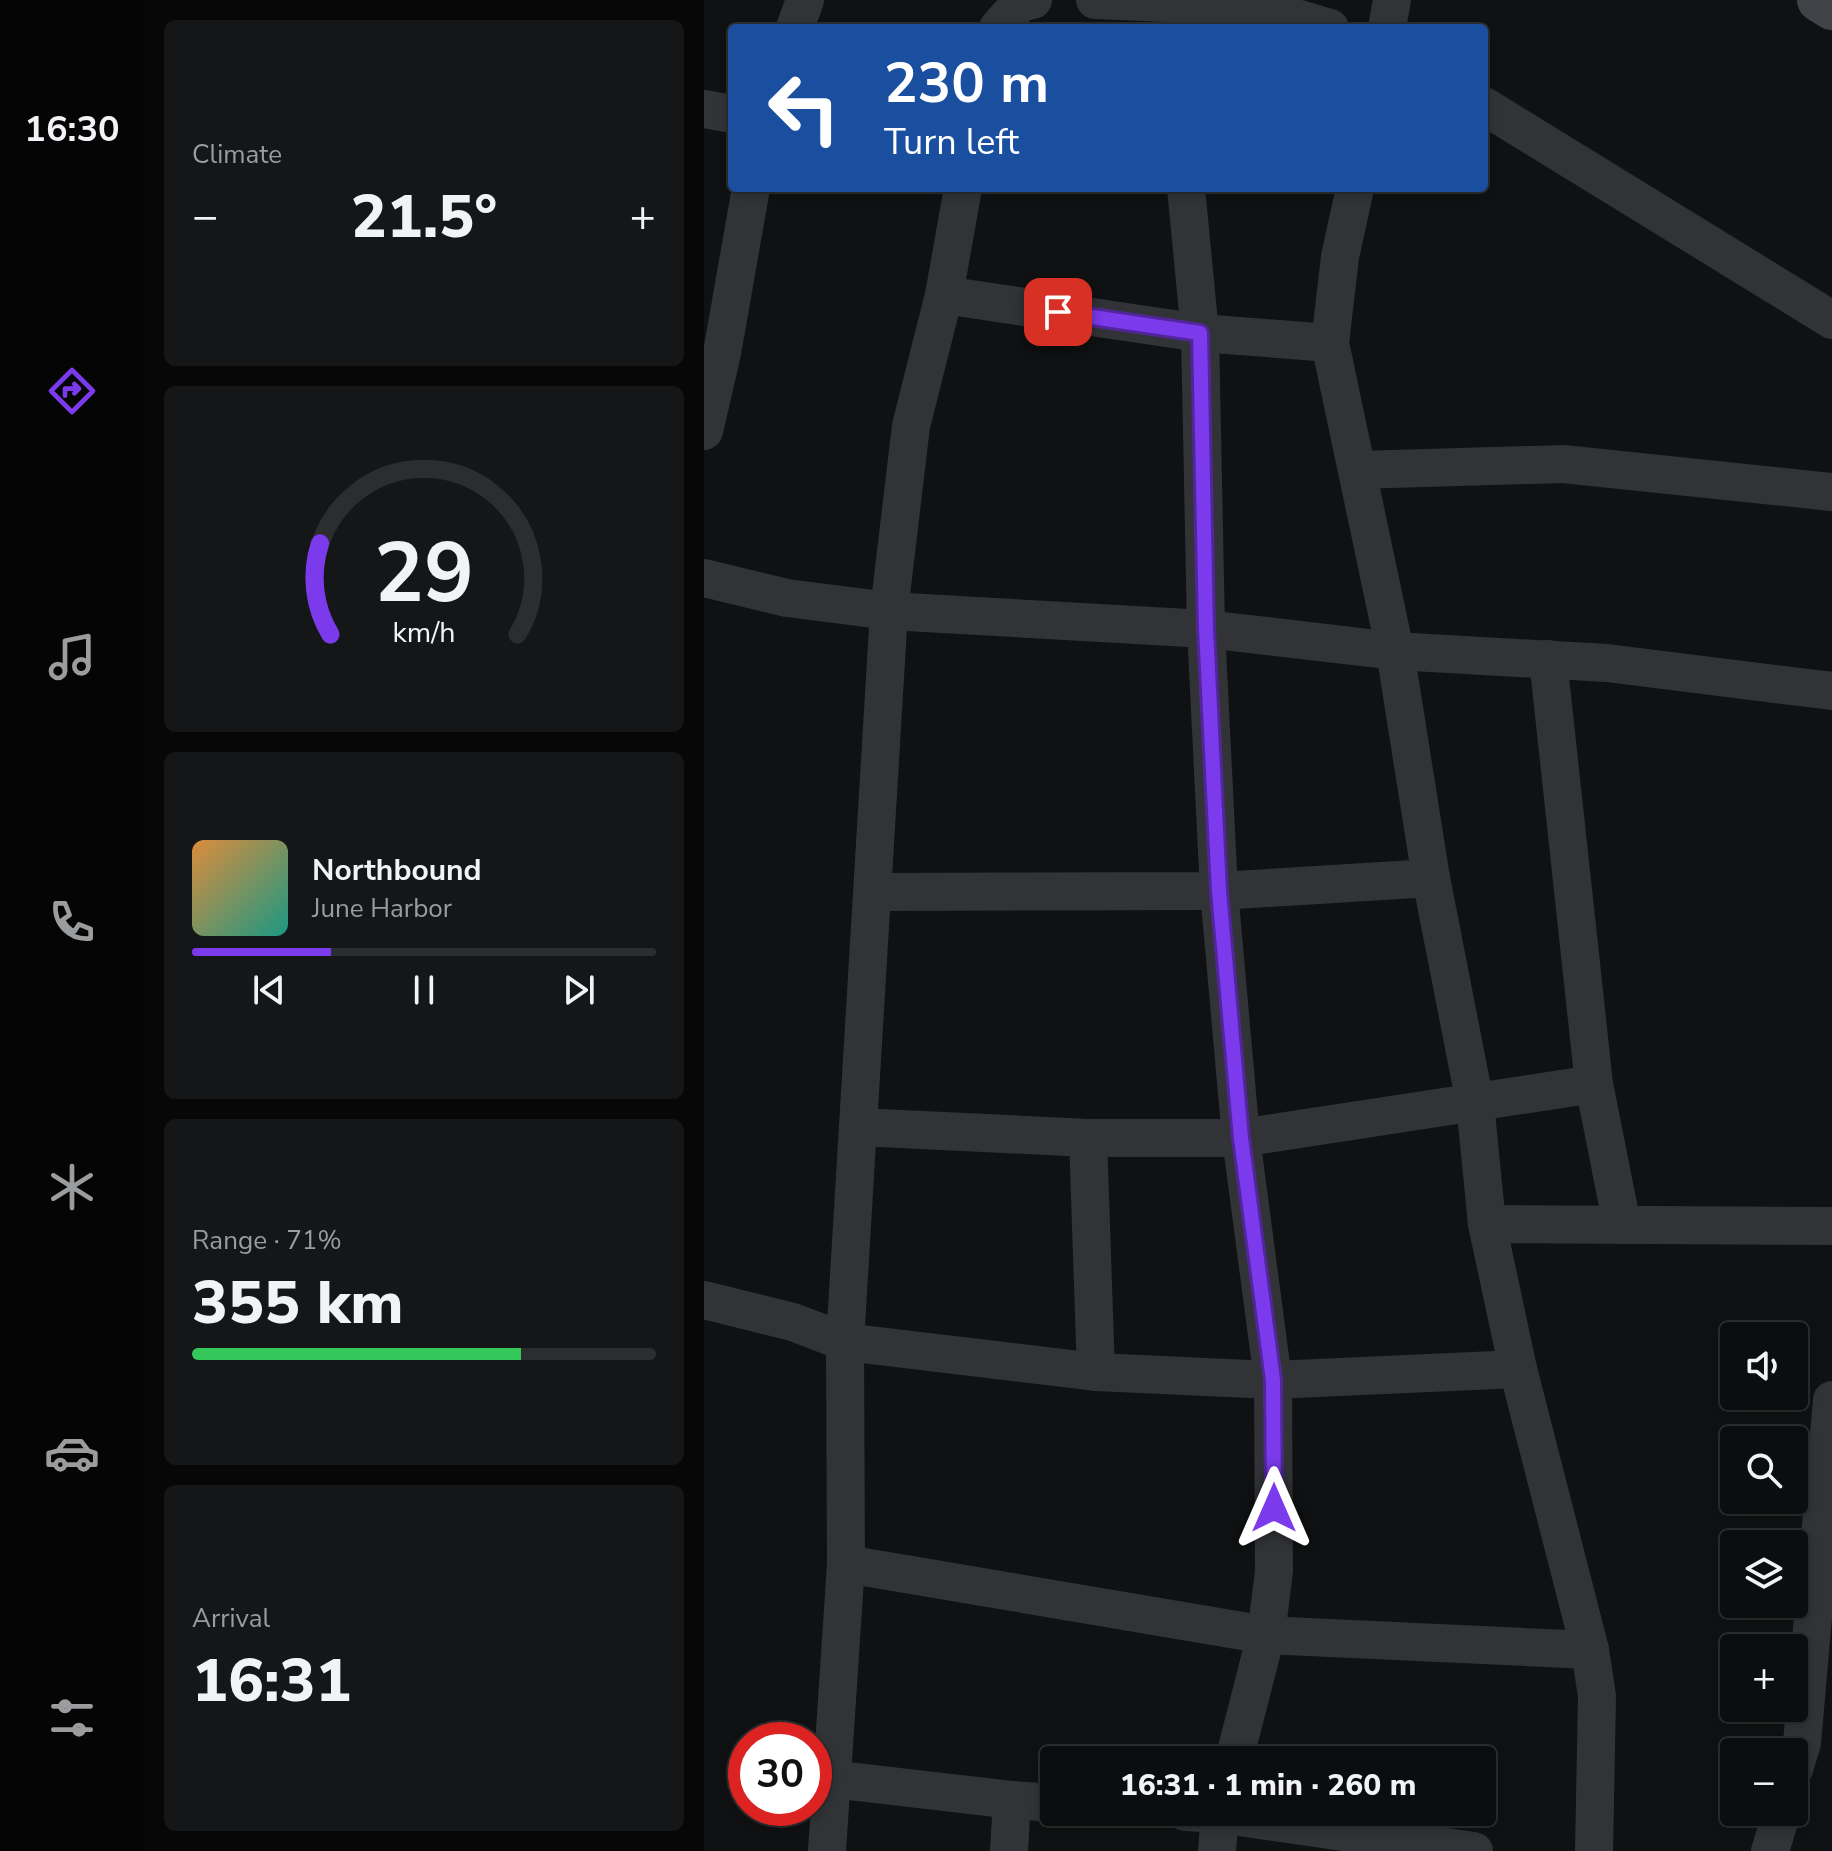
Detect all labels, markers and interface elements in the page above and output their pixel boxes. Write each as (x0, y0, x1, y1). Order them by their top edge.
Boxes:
text: 230 m (884, 45, 1049, 122)
icon: left (752, 56, 856, 160)
text: 16:30 (24, 105, 120, 154)
text: Turn left (884, 118, 1019, 167)
text: Climate (192, 137, 282, 172)
text: 21.5° (351, 176, 497, 258)
text: − (192, 187, 218, 247)
text: + (630, 187, 656, 247)
pin (1024, 278, 1092, 346)
icon: arrive (1036, 290, 1080, 334)
icon: directions (44, 363, 100, 419)
text: 29 (374, 517, 474, 630)
text: km/h (393, 613, 455, 652)
icon: music (44, 629, 100, 685)
text: Northbound (312, 850, 482, 891)
text: June Harbor (312, 891, 452, 926)
icon: phone (44, 894, 100, 950)
icon: previous (247, 968, 291, 1012)
icon: pause (402, 968, 446, 1012)
icon: next (557, 968, 601, 1012)
icon: climate (44, 1159, 100, 1215)
text: Range · 71% (192, 1223, 342, 1258)
text: 355 km (192, 1262, 404, 1344)
map controls (1720, 1322, 1808, 1826)
button: sound (1720, 1322, 1808, 1410)
icon: car (44, 1425, 100, 1481)
button: search (1720, 1426, 1808, 1514)
position arrow (1232, 1466, 1316, 1550)
button: layers (1720, 1530, 1808, 1618)
text: Arrival (192, 1601, 270, 1636)
button: + (1720, 1634, 1808, 1722)
text: 16:31 (192, 1640, 352, 1722)
icon: filters (44, 1690, 100, 1746)
speed limit sign: 30 (728, 1722, 832, 1826)
button: − (1720, 1738, 1808, 1826)
text: 16:31 · 1 min · 260 m (1120, 1765, 1416, 1806)

